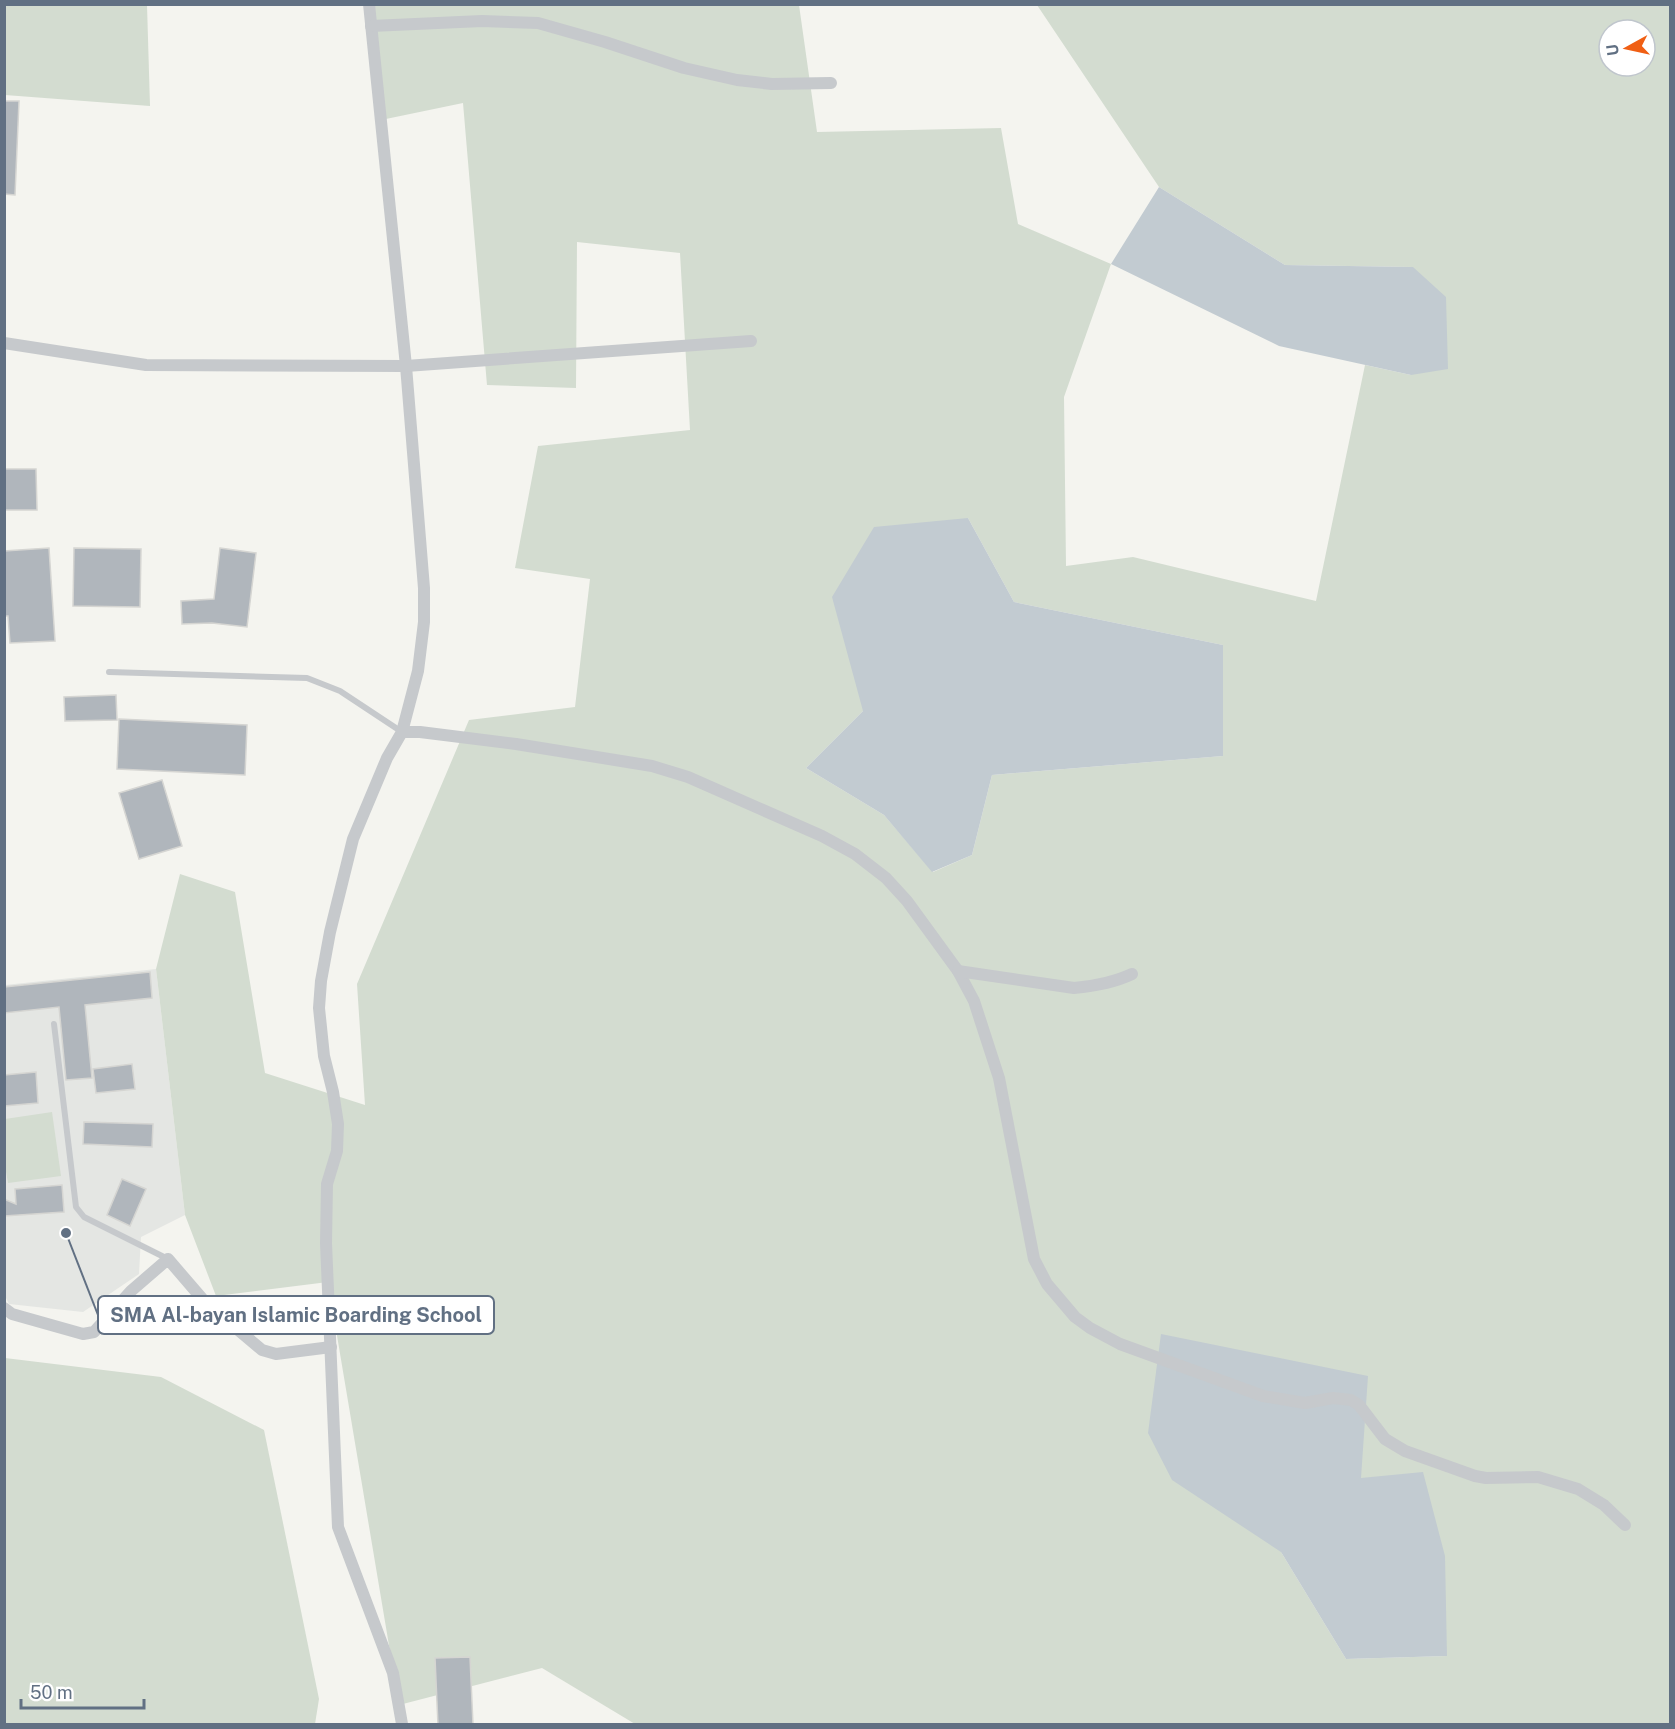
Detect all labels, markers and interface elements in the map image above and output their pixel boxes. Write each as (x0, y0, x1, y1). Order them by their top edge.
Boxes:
north arrow (1597, 18, 1657, 78)
text: U (1602, 43, 1623, 57)
callout: SMA Al-bayan Islamic Boarding School (98, 1296, 494, 1334)
text: SMA Al-bayan Islamic Boarding School (110, 1303, 482, 1327)
scale bar (21, 1672, 144, 1710)
text: 50 m (30, 1682, 73, 1703)

